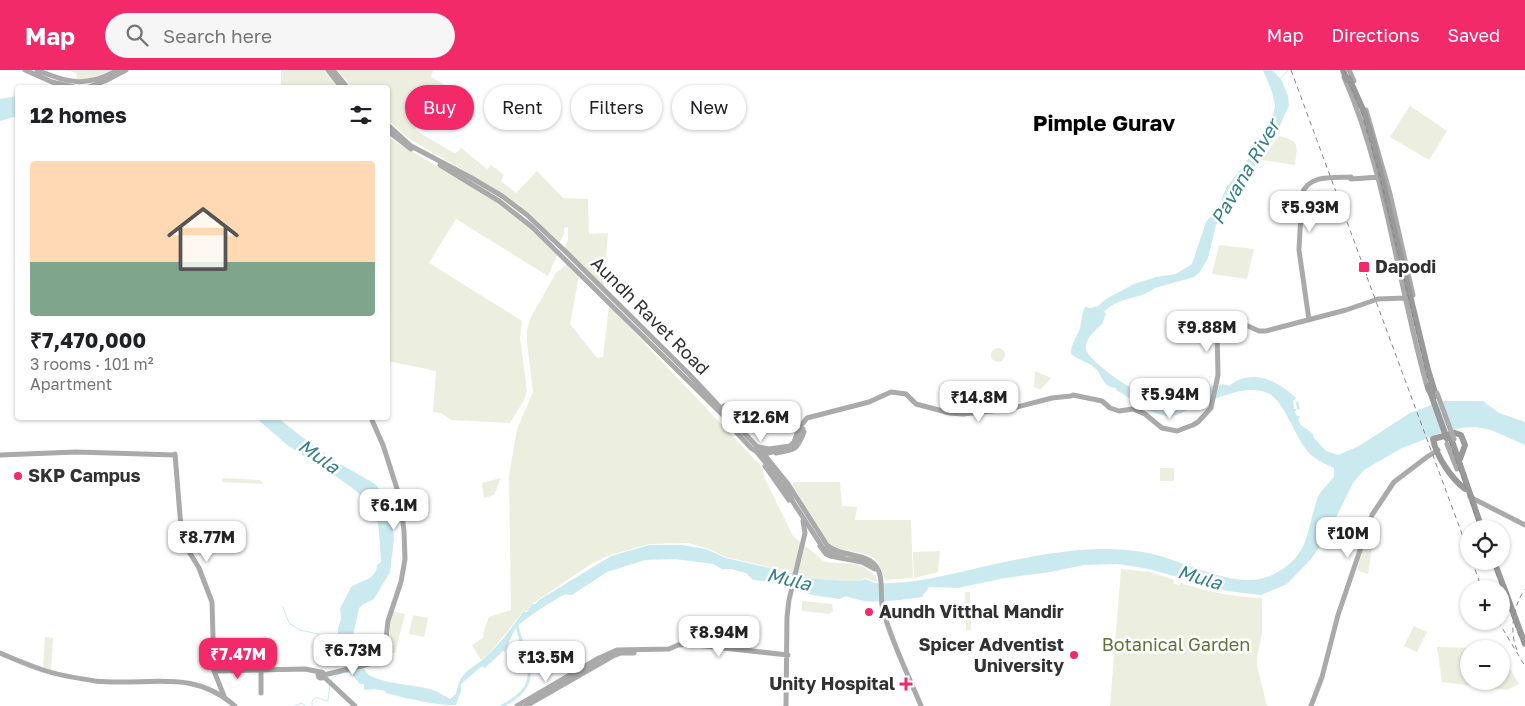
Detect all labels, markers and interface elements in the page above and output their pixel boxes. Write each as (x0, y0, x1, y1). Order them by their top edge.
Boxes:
search box (105, 13, 455, 58)
text: Map (25, 21, 75, 50)
icon: search (123, 21, 151, 49)
text: Search here (163, 24, 272, 47)
text: Map (1267, 24, 1303, 46)
text: Directions (1331, 24, 1419, 46)
text: Saved (1447, 24, 1500, 46)
chip: Buy (405, 85, 474, 130)
chip: Rent (484, 85, 561, 130)
chip: Filters (571, 85, 662, 130)
chip: New (672, 85, 746, 130)
icon: filters (347, 101, 375, 129)
text: 12 homes (30, 102, 127, 128)
district label: Pimple Gurav (1033, 109, 1175, 136)
water label: Pavana River (1205, 113, 1285, 228)
pin: ₹5.93M (1269, 190, 1351, 233)
icon: home (158, 194, 248, 284)
text: ₹5.93M (1281, 197, 1339, 217)
street label: Aundh Ravet Road (587, 252, 714, 379)
place label: Dapodi (1375, 255, 1436, 277)
marker: Dapodi (1357, 260, 1371, 274)
pin: ₹9.88M (1166, 310, 1248, 353)
text: ₹9.88M (1177, 317, 1237, 337)
text: ₹7,470,000 (30, 327, 146, 353)
text: 3 rooms · 101 m² (30, 354, 153, 374)
text: Apartment (30, 374, 112, 394)
pin: ₹5.94M (1129, 378, 1211, 420)
pin: ₹14.8M (938, 380, 1020, 423)
text: ₹5.94M (1141, 384, 1199, 404)
text: ₹14.8M (951, 387, 1008, 407)
pin: ₹12.6M (720, 400, 802, 443)
text: ₹12.6M (733, 407, 789, 427)
water label: Mula (294, 433, 345, 479)
place label: SKP Campus (28, 464, 141, 486)
marker: SKP Campus (12, 470, 24, 482)
pin: ₹6.1M (359, 488, 429, 531)
text: ₹6.1M (371, 495, 417, 515)
pin: ₹10M (1318, 516, 1378, 559)
pin: ₹8.77M (166, 520, 248, 563)
map controls (1460, 520, 1510, 690)
button: locate (1460, 520, 1510, 570)
text: ₹10M (1327, 523, 1369, 543)
text: ₹8.77M (179, 527, 235, 547)
water label: Mula (1175, 559, 1226, 594)
water label: Mula (765, 562, 815, 595)
button: + (1460, 580, 1510, 630)
place label: Aundh Vitthal Mandir (879, 600, 1064, 622)
marker: Aundh Vitthal Mandir (863, 606, 875, 618)
pin: ₹8.94M (678, 616, 760, 658)
text: ₹8.94M (690, 622, 748, 642)
place label: Spicer Adventist University (919, 633, 1064, 676)
park label: Botanical Garden (1102, 633, 1250, 655)
pin: ₹6.73M (312, 634, 394, 676)
pin: ₹7.47M (197, 638, 279, 680)
text: ₹6.73M (324, 640, 382, 660)
pin: ₹13.5M (505, 640, 587, 683)
button: − (1460, 640, 1510, 690)
text: ₹7.47M (210, 644, 266, 664)
text: ₹13.5M (518, 647, 574, 667)
marker: Spicer Adventist University (1068, 649, 1080, 661)
place label: Unity Hospital (769, 672, 895, 694)
marker: Unity Hospital (899, 677, 913, 691)

